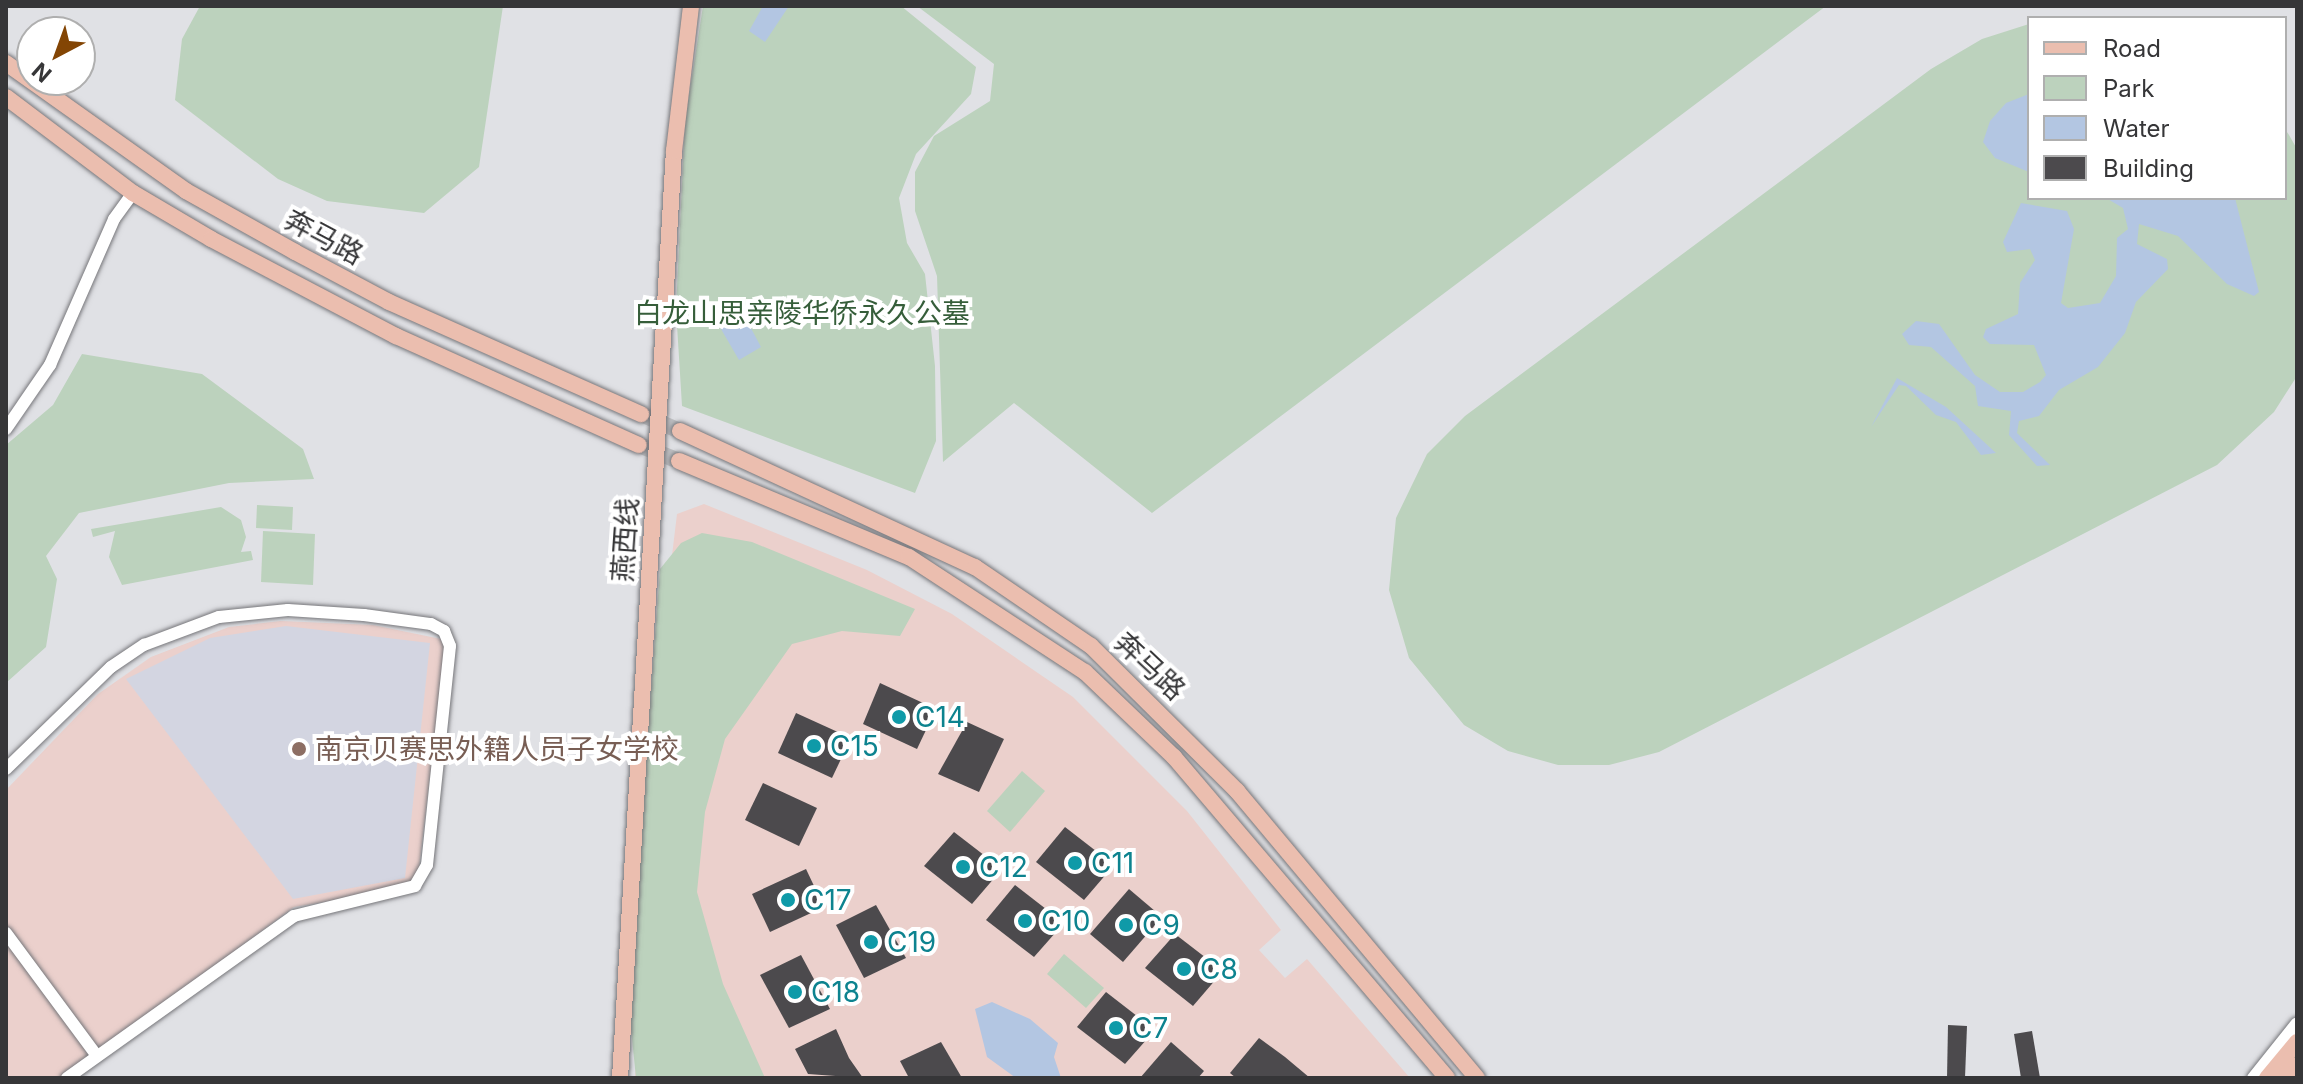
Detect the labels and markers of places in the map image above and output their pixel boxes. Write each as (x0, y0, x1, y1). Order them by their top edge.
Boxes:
place label: C14 (915, 700, 965, 734)
marker: C14 (890, 708, 908, 726)
place label: C15 (830, 729, 879, 763)
place label: 南京贝赛思外籍人员子女学校 (315, 732, 679, 766)
marker: C15 (805, 737, 823, 755)
marker: 南京贝赛思外籍人员子女学校 (290, 740, 308, 758)
place label: C11 (1091, 846, 1134, 880)
place label: C12 (979, 850, 1028, 884)
marker: C11 (1066, 854, 1084, 872)
marker: C12 (954, 858, 972, 876)
place label: C17 (804, 883, 852, 917)
marker: C17 (779, 891, 797, 909)
place label: C10 (1041, 904, 1091, 938)
place label: C9 (1142, 908, 1180, 942)
marker: C10 (1016, 912, 1034, 930)
marker: C9 (1117, 916, 1135, 934)
place label: C19 (887, 925, 936, 959)
marker: C19 (862, 933, 880, 951)
place label: C8 (1200, 952, 1238, 986)
marker: C8 (1175, 960, 1193, 978)
place label: C18 (811, 975, 860, 1009)
marker: C18 (786, 983, 804, 1001)
place label: C7 (1132, 1011, 1168, 1045)
marker: C7 (1107, 1019, 1125, 1037)

